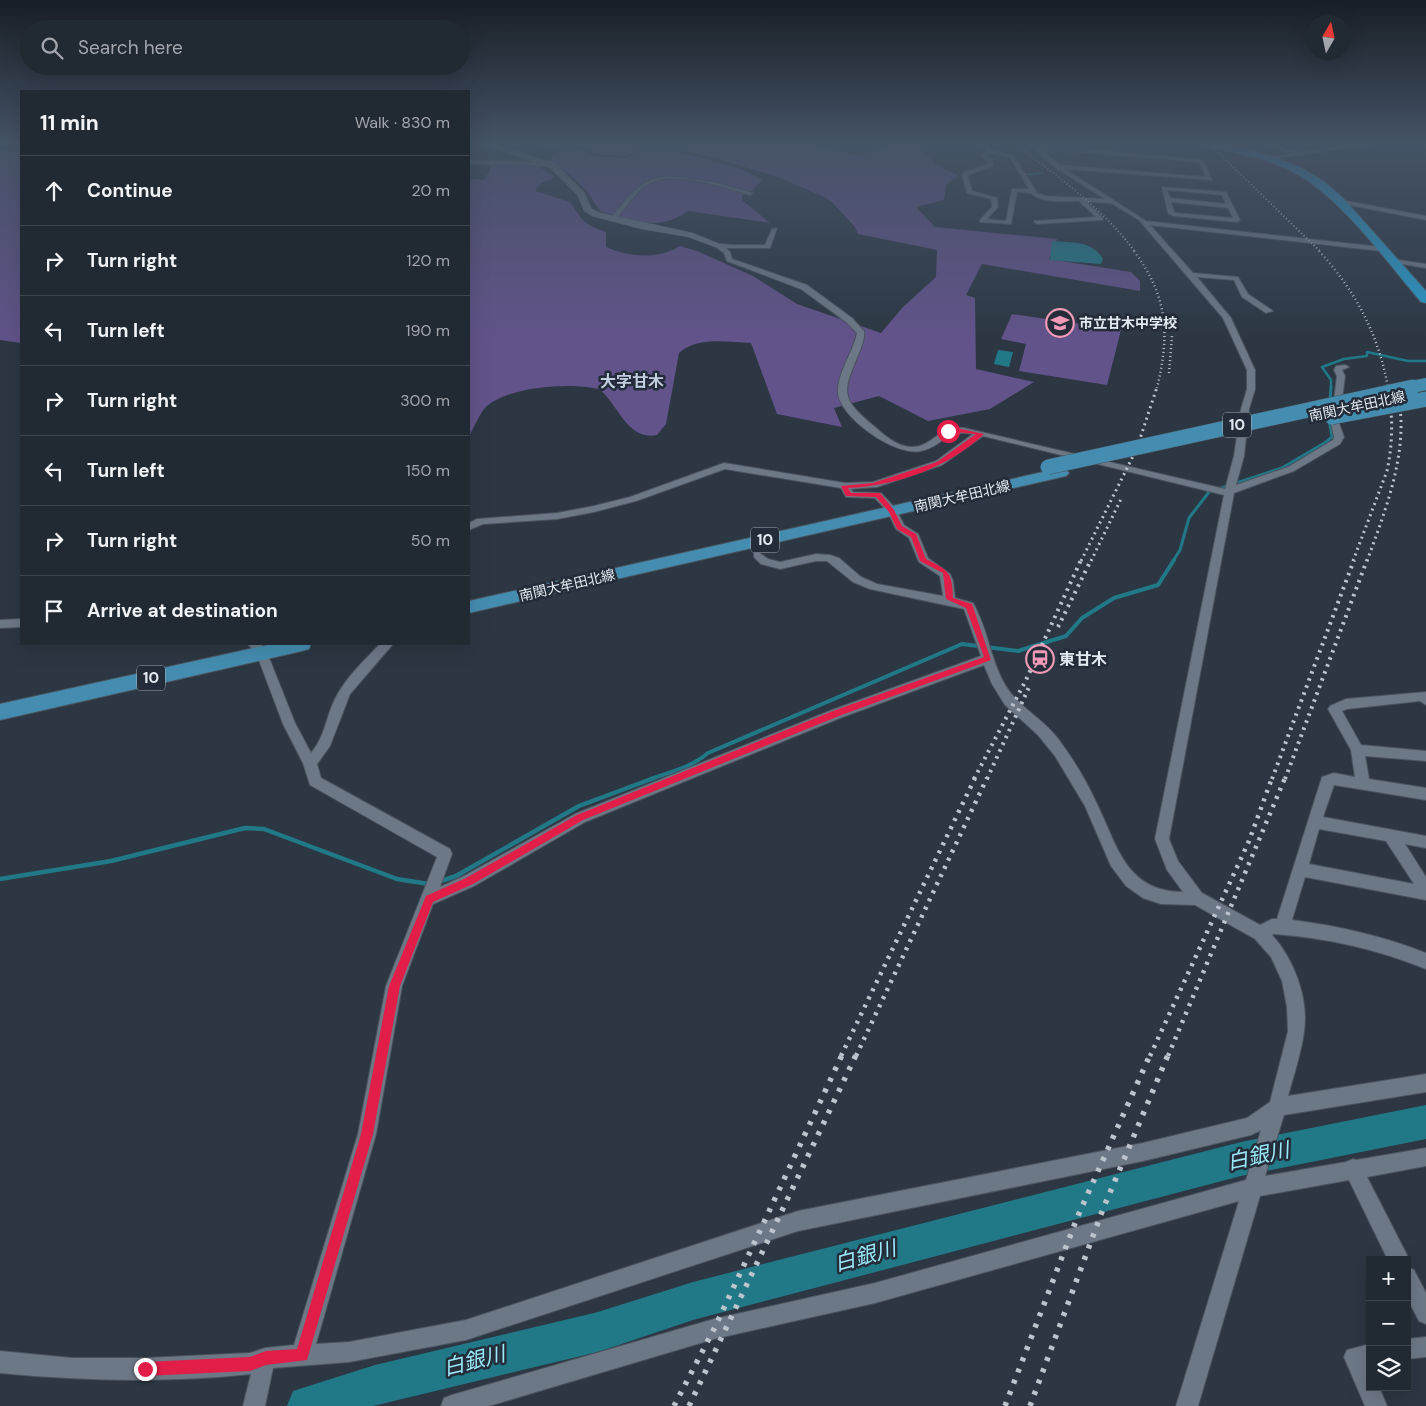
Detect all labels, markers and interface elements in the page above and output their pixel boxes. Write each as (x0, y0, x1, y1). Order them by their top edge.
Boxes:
north arrow (1306, 15, 1351, 60)
search box (20, 20, 470, 75)
icon: search (38, 34, 66, 62)
text: Search here (78, 35, 183, 60)
text: 11 min (40, 109, 99, 137)
text: Walk · 830 m (355, 112, 450, 133)
icon: ahead (40, 177, 68, 205)
text: Continue (87, 178, 173, 203)
text: 20 m (411, 180, 450, 201)
icon: right (40, 247, 68, 275)
text: Turn right (87, 248, 177, 273)
text: 120 m (406, 250, 450, 271)
school or university icon: 市立甘木中学校 (1045, 308, 1075, 338)
place label: 市立甘木中学校 (1079, 314, 1177, 332)
icon: left (40, 317, 68, 345)
text: Turn left (87, 318, 165, 343)
text: 190 m (406, 320, 450, 341)
district label: 大字甘木 (600, 371, 664, 392)
icon: right (40, 387, 68, 415)
street label: 南関大牟田北線 (1307, 387, 1407, 425)
text: Turn right (87, 388, 177, 413)
text: 300 m (400, 390, 450, 411)
road number: 10 (1223, 412, 1251, 438)
route start (937, 420, 960, 443)
icon: left (40, 457, 68, 485)
text: Turn left (87, 458, 165, 483)
text: 150 m (406, 460, 450, 481)
street label: 南関大牟田北線 (912, 476, 1012, 516)
icon: right (40, 527, 68, 555)
text: Turn right (87, 528, 177, 553)
road number: 10 (751, 528, 779, 552)
text: 50 m (411, 530, 450, 551)
street label: 南関大牟田北線 (517, 565, 617, 605)
icon: arrive (40, 597, 68, 625)
text: Arrive at destination (87, 598, 278, 623)
station icon: 東甘木 (1025, 644, 1055, 674)
place label: 東甘木 (1059, 649, 1107, 670)
road number: 10 (137, 666, 165, 690)
water label: 白銀川 (1224, 1135, 1294, 1176)
water label: 白銀川 (831, 1234, 901, 1278)
map controls (1366, 1256, 1411, 1391)
button: + (1366, 1256, 1411, 1301)
button: − (1366, 1301, 1411, 1346)
water label: 白銀川 (440, 1339, 510, 1382)
button: layers (1366, 1346, 1411, 1391)
route end (134, 1358, 157, 1381)

